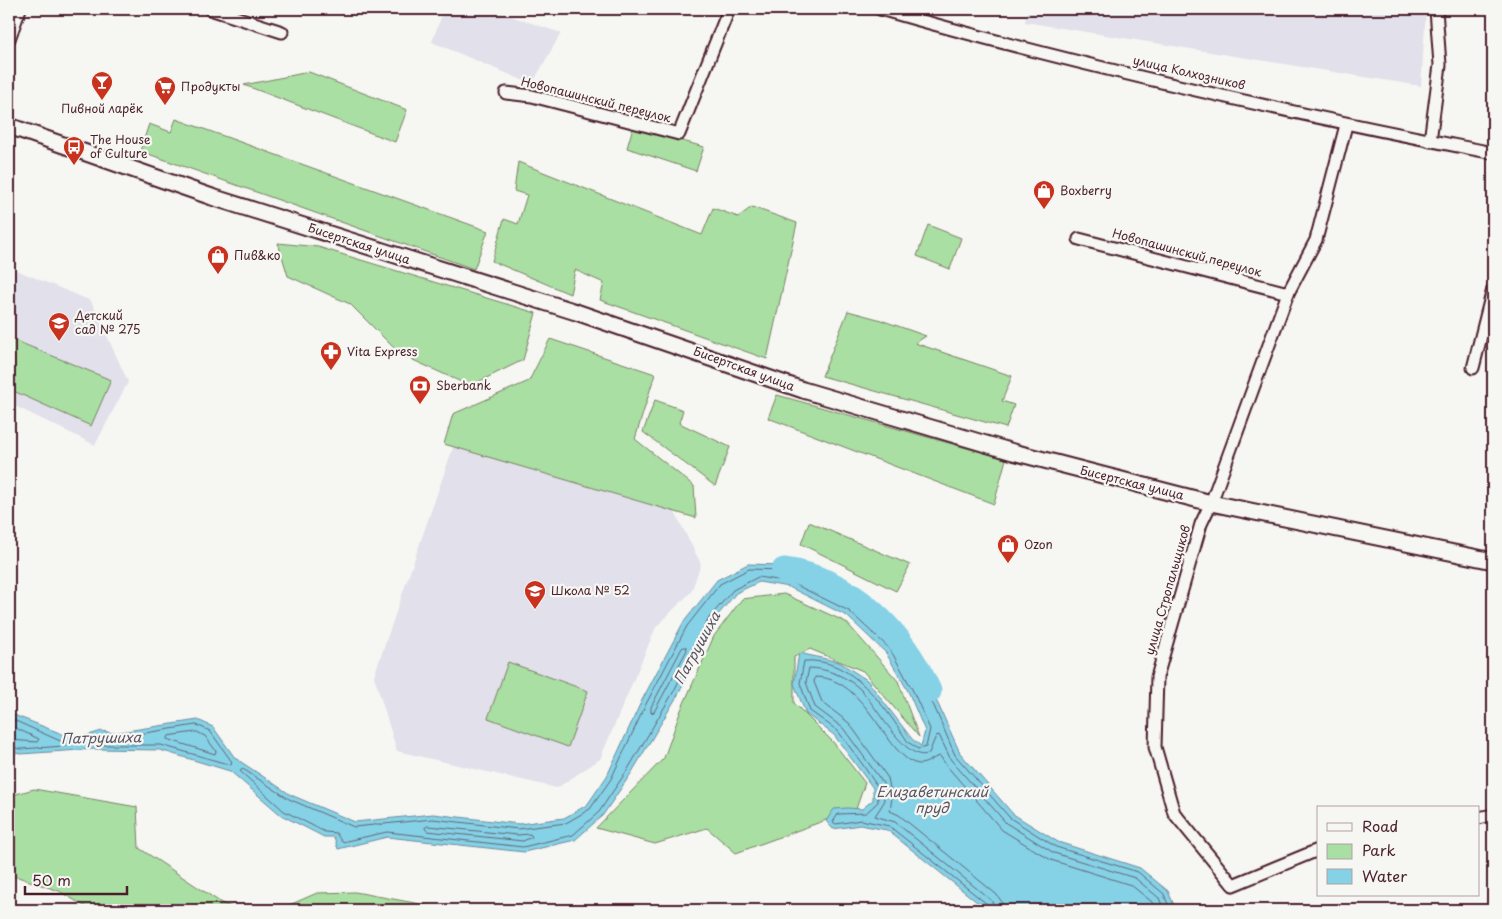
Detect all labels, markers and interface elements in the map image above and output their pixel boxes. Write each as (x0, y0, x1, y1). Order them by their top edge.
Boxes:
street label: улица Колхозников (1131, 50, 1247, 94)
bar icon: Пивной ларёк (90, 70, 114, 101)
street label: Новопашинский переулок (519, 72, 674, 127)
supermarket icon: Продукты (153, 75, 177, 106)
place label: Продукты (181, 77, 240, 95)
place label: Пивной ларёк (61, 99, 144, 117)
place label: The House of Culture (90, 130, 151, 162)
bus stop icon: The House of Culture (62, 135, 86, 166)
shop icon: Boxberry (1032, 179, 1056, 210)
place label: Boxberry (1060, 181, 1112, 199)
street label: Бисертская улица (306, 218, 413, 268)
street label: Новопашинский переулок (1111, 223, 1265, 281)
shop icon: Пив&ко (206, 244, 230, 275)
place label: Пив&ко (234, 246, 281, 264)
place label: Детский сад № 275 (74, 306, 140, 338)
school or university icon: Детский сад № 275 (47, 311, 71, 342)
pharmacy icon: Vita Express (319, 340, 343, 371)
street label: Бисертская улица (691, 341, 798, 395)
place label: Vita Express (347, 342, 418, 360)
bank icon: Sberbank (408, 374, 432, 405)
place label: Sberbank (436, 376, 491, 394)
street label: Бисертская улица (1078, 460, 1187, 504)
street label: улица Стропальщиков (1140, 523, 1194, 657)
shop icon: Ozon (996, 533, 1020, 564)
place label: Ozon (1024, 535, 1053, 553)
school or university icon: Школа № 52 (523, 579, 547, 610)
place label: Школа № 52 (551, 581, 630, 599)
water label: Патрушиха (668, 607, 726, 688)
water label: Патрушиха (61, 726, 143, 749)
water label: Елизаветинский пруд (876, 781, 989, 818)
legend (1317, 806, 1480, 896)
text: Road (1362, 814, 1398, 837)
text: Park (1362, 838, 1396, 861)
scale bar (25, 864, 128, 896)
text: Water (1362, 864, 1407, 887)
text: 50 m (32, 868, 71, 891)

